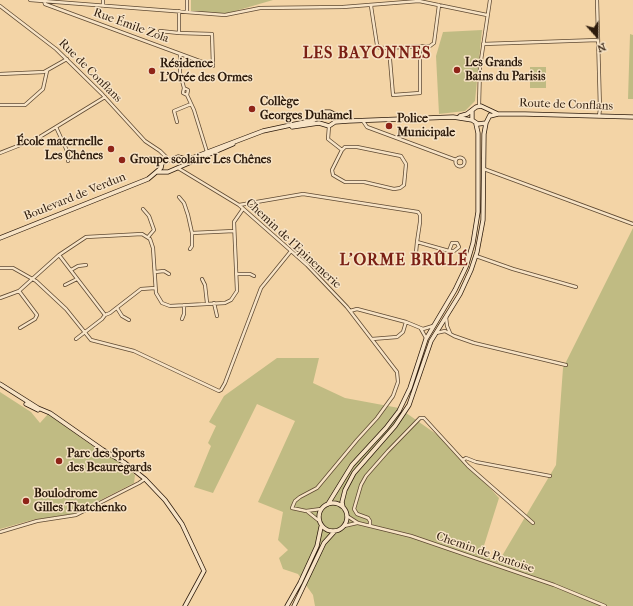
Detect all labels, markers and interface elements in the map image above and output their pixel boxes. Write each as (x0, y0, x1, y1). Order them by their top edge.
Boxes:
street label: Rue Émile Zola (91, 6, 171, 46)
north arrow (577, 16, 617, 56)
street label: Rue de Conflans (55, 36, 125, 106)
text: N (595, 40, 608, 55)
district label: LES BAYONNES (303, 44, 431, 64)
place label: Les Grands Bains du Parisis (465, 56, 545, 84)
place label: Résidence L'Orée des Ormes (160, 57, 252, 85)
marker: Les Grands Bains du Parisis (452, 65, 462, 75)
marker: Résidence L'Orée des Ormes (147, 66, 157, 76)
place label: Collège Georges Duhamel (260, 95, 352, 123)
street label: Route de Conflans (519, 96, 613, 114)
marker: Collège Georges Duhamel (247, 104, 257, 114)
place label: Police Municipale (397, 112, 455, 140)
marker: Police Municipale (384, 121, 394, 131)
place label: École maternelle Les Chênes (17, 135, 103, 163)
marker: École maternelle Les Chênes (106, 144, 116, 154)
place label: Groupe scolaire Les Chênes (130, 153, 271, 167)
marker: Groupe scolaire Les Chênes (117, 155, 127, 165)
street label: Boulevard de Verdun (22, 170, 128, 224)
street label: Chemin de l'Epinemerie (242, 196, 344, 292)
district label: L'ORME BRÛLÉ (339, 251, 469, 271)
place label: Parc des Sports des Beauregards (67, 447, 151, 475)
marker: Parc des Sports des Beauregards (54, 456, 64, 466)
place label: Boulodrome Gilles Tkatchenko (34, 487, 127, 515)
marker: Boulodrome Gilles Tkatchenko (21, 496, 31, 506)
street label: Chemin de Pontoise (434, 529, 536, 577)

